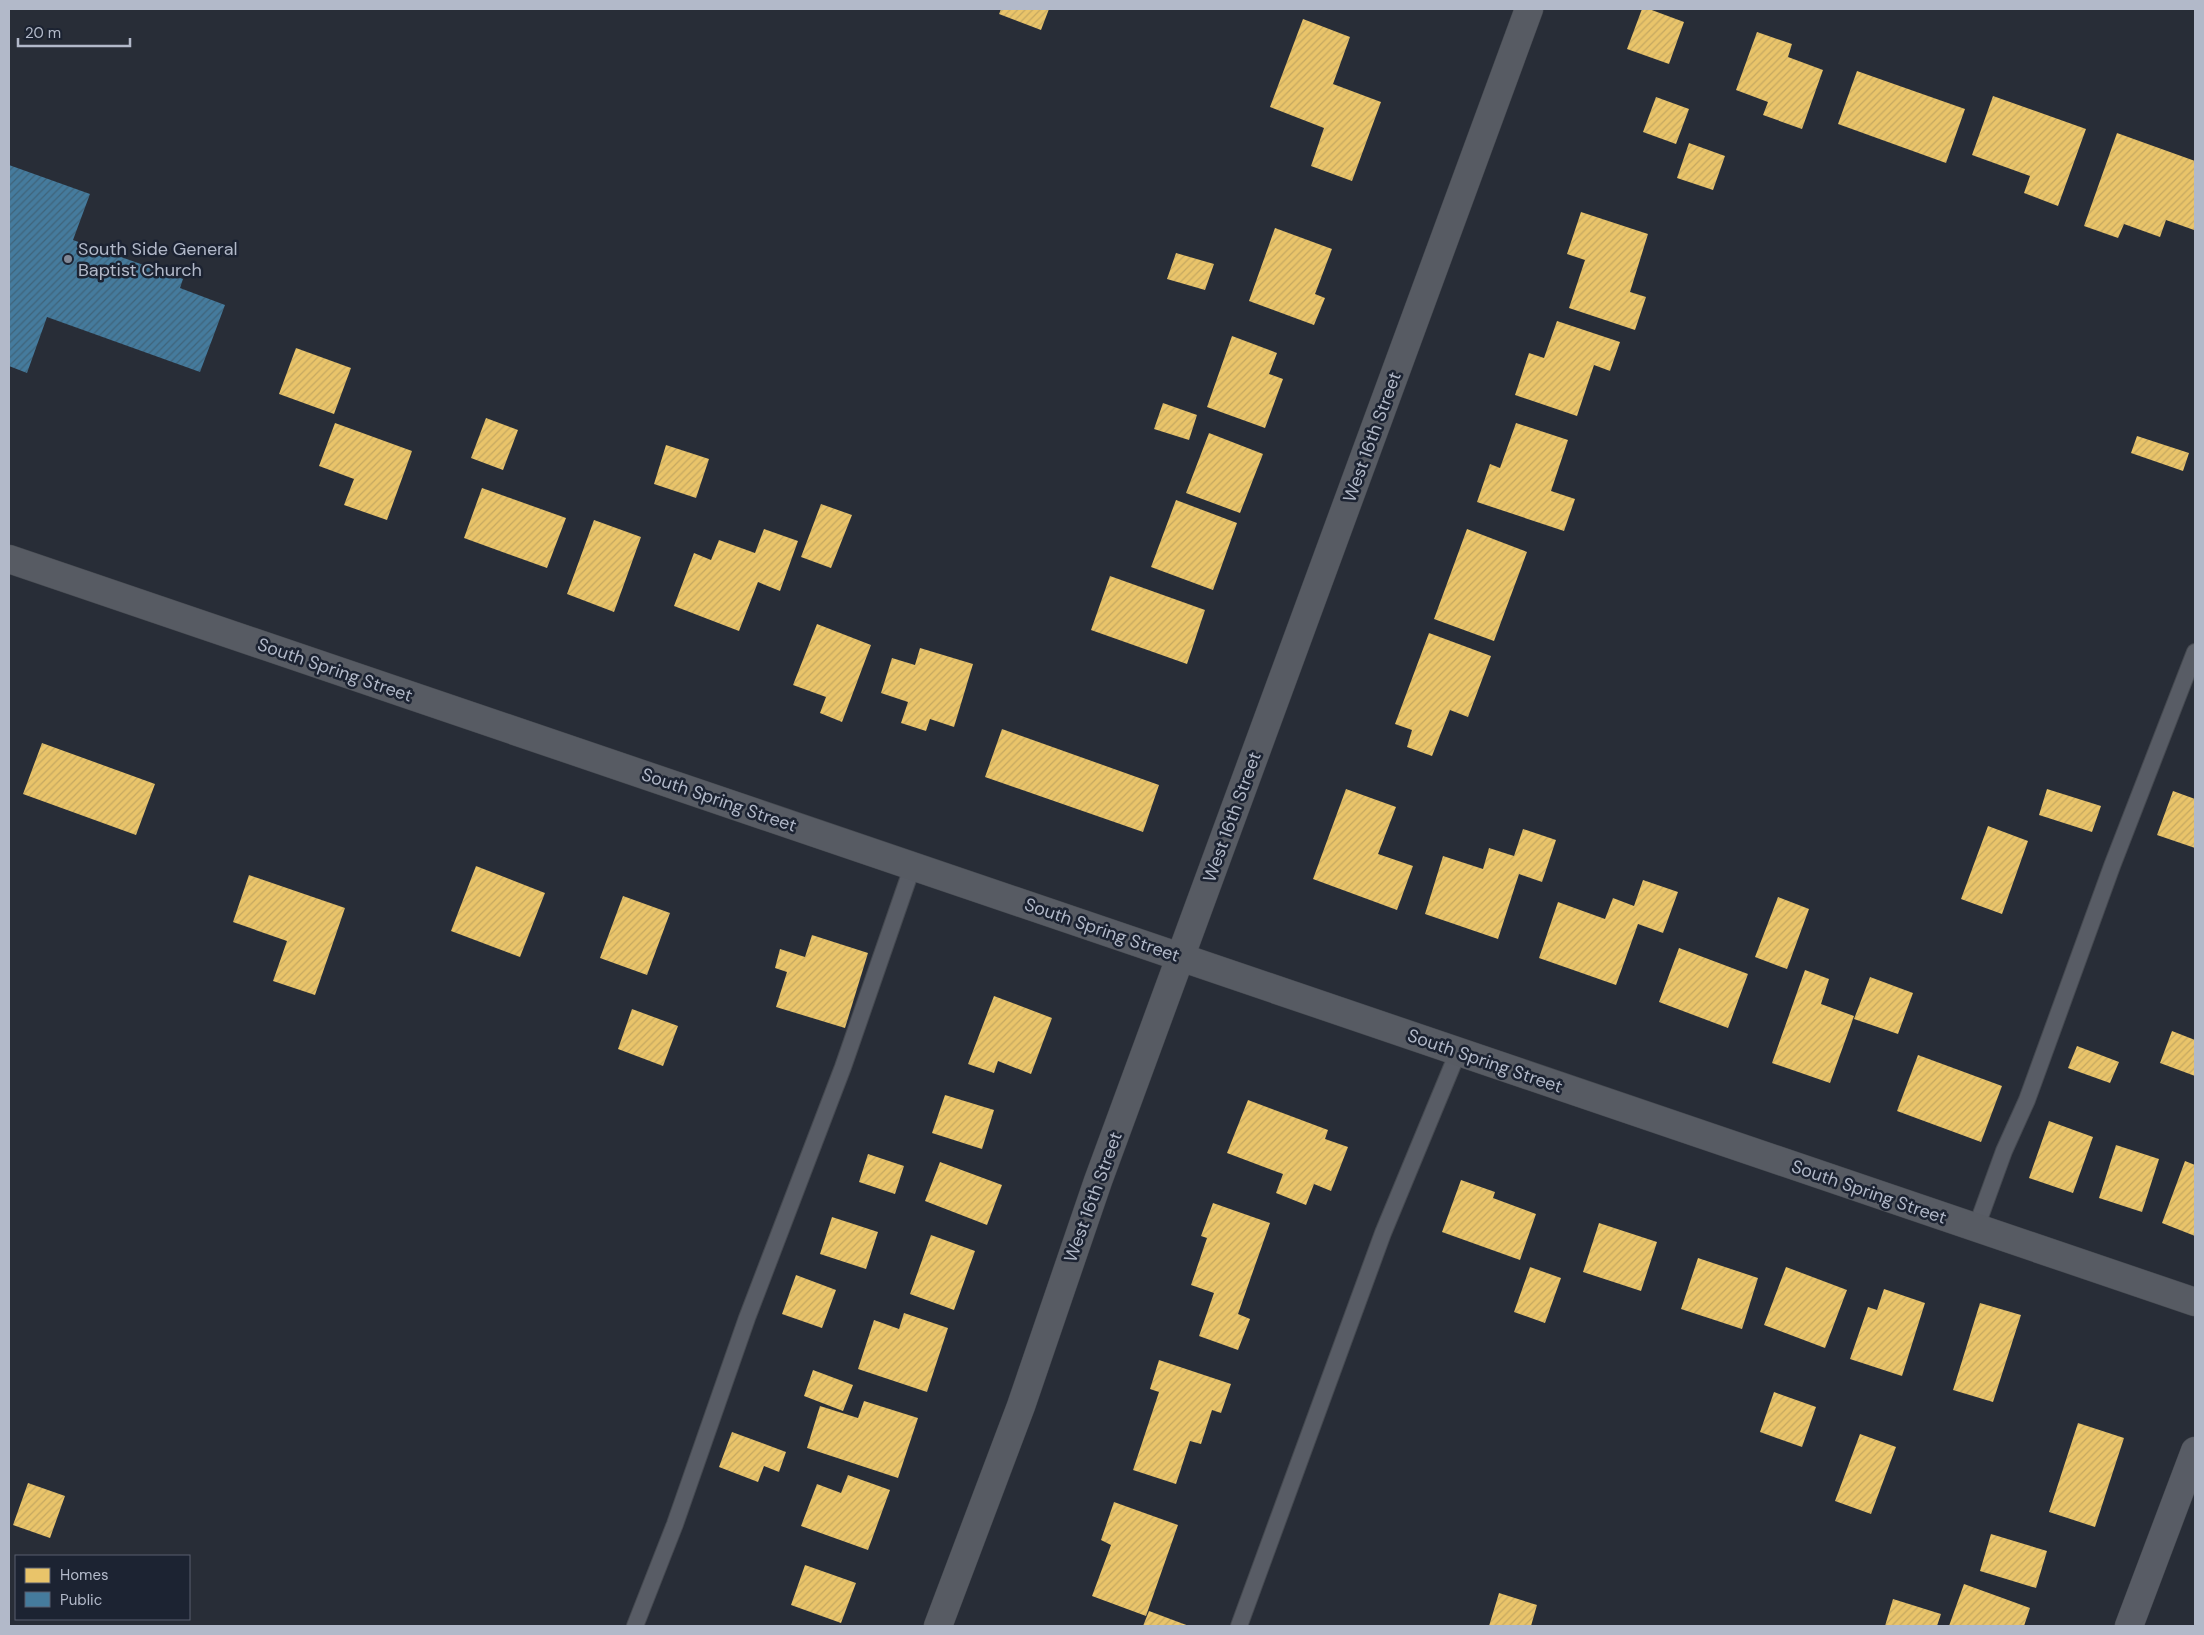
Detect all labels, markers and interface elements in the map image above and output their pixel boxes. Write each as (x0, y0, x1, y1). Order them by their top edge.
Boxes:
scale bar (18, 15, 130, 47)
text: 20 m (25, 23, 61, 43)
place label: South Side General Baptist Church (78, 237, 238, 282)
marker: South Side General Baptist Church (62, 253, 74, 265)
street label: West 16th Street (1337, 368, 1407, 506)
street label: South Spring Street (254, 632, 416, 708)
street label: West 16th Street (1197, 748, 1267, 886)
street label: South Spring Street (638, 762, 800, 838)
street label: South Spring Street (1021, 892, 1183, 968)
street label: South Spring Street (1404, 1023, 1566, 1099)
street label: West 16th Street (1058, 1128, 1128, 1266)
street label: South Spring Street (1788, 1154, 1950, 1230)
legend (15, 1555, 190, 1620)
text: Homes (60, 1565, 109, 1585)
text: Public (60, 1590, 102, 1610)

